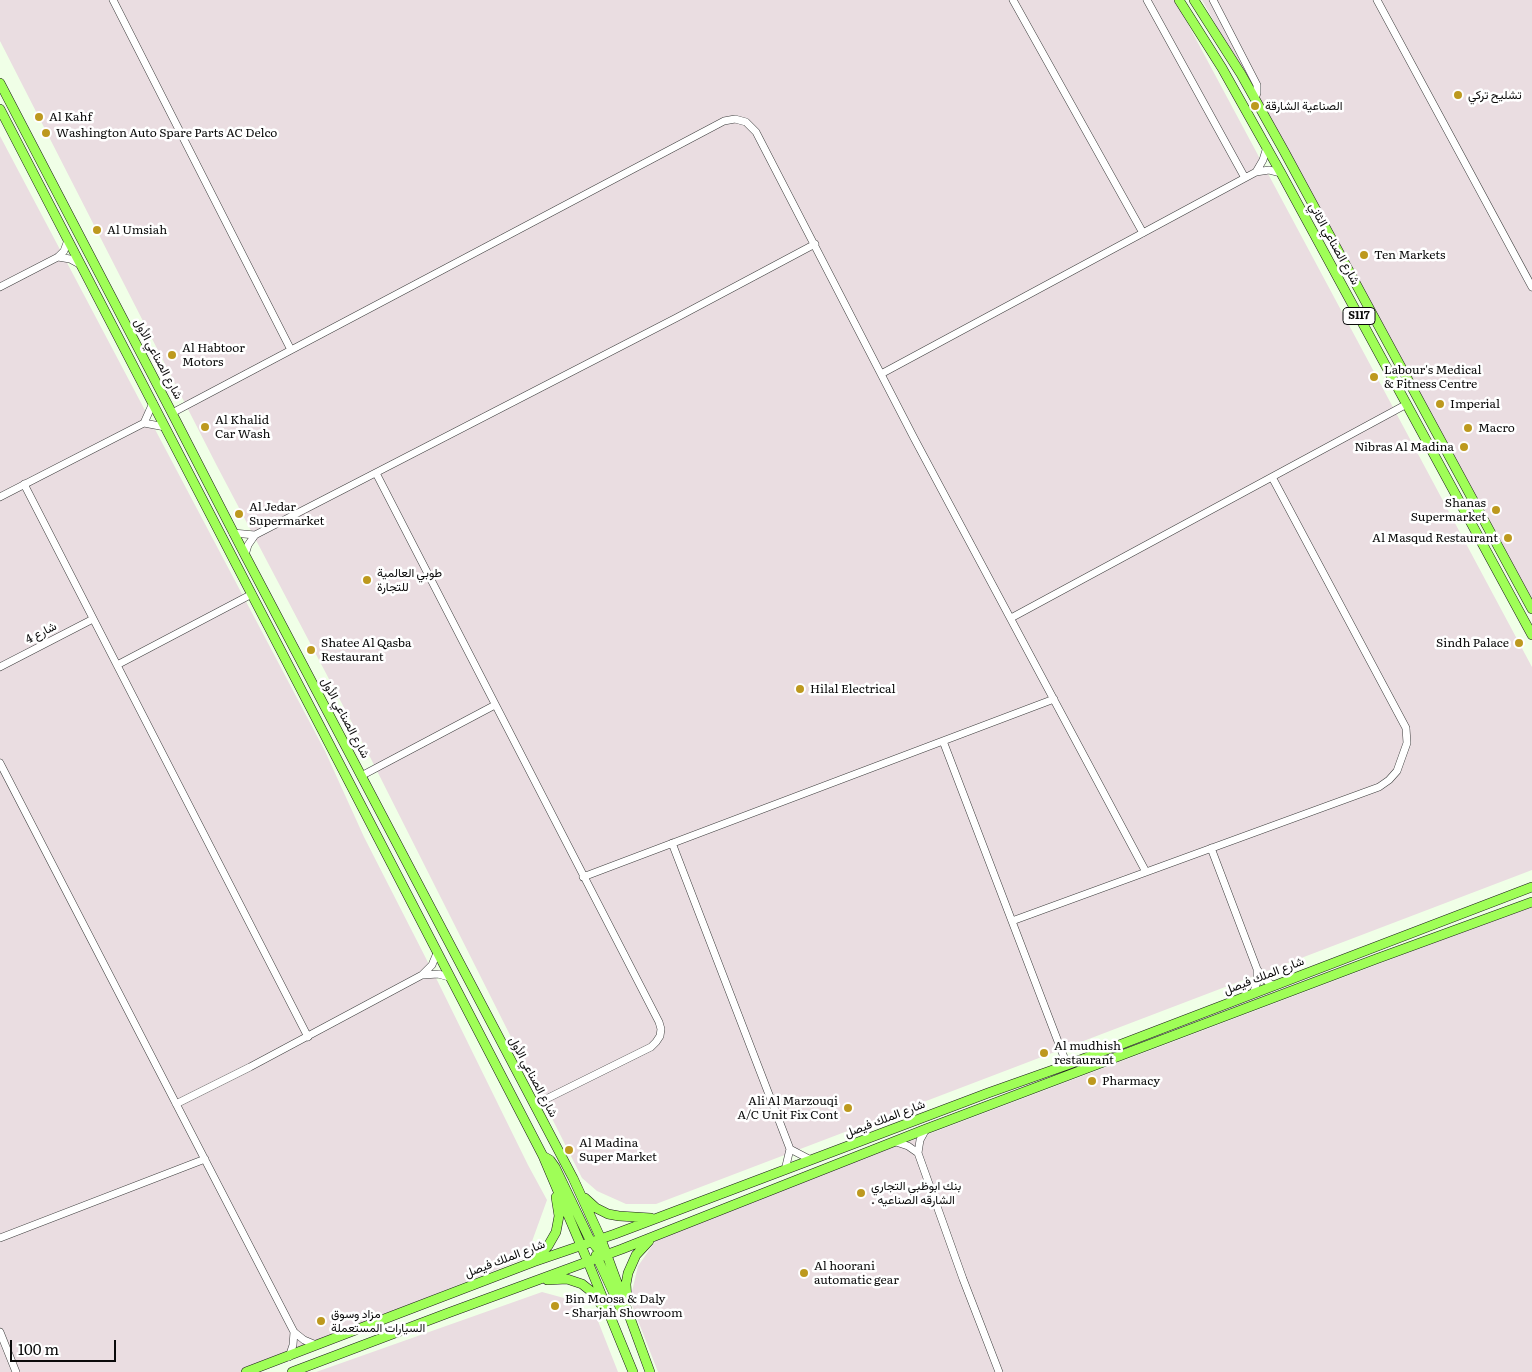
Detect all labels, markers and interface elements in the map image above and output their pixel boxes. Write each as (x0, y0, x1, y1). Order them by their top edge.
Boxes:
place label: تشليح تركي (1468, 88, 1522, 102)
marker: تشليح تركي (1452, 89, 1464, 101)
place label: الصناعية الشارقة (1265, 99, 1342, 113)
marker: الصناعية الشارقة (1249, 100, 1261, 112)
place label: Al Kahf (49, 110, 92, 124)
marker: Al Kahf (33, 111, 45, 123)
place label: Washington Auto Spare Parts AC Delco (56, 126, 277, 140)
marker: Washington Auto Spare Parts AC Delco (40, 127, 52, 139)
street label: شارع الصناعي الثاني (1305, 200, 1363, 288)
place label: Al Umsiah (107, 223, 167, 237)
marker: Al Umsiah (91, 224, 103, 236)
place label: Ten Markets (1374, 248, 1445, 262)
marker: Ten Markets (1358, 249, 1370, 261)
road number: S117 (1343, 308, 1375, 324)
street label: شارع الصناعي الأول (131, 316, 185, 402)
place label: Al Habtoor Motors (182, 341, 245, 369)
marker: Al Habtoor Motors (166, 349, 178, 361)
place label: Labour's Medical & Fitness Centre (1384, 363, 1481, 391)
marker: Labour's Medical & Fitness Centre (1368, 371, 1380, 383)
place label: Imperial (1450, 397, 1500, 411)
marker: Imperial (1434, 398, 1446, 410)
place label: Al Khalid Car Wash (215, 413, 270, 441)
marker: Al Khalid Car Wash (199, 421, 211, 433)
place label: Macro (1478, 421, 1515, 435)
marker: Macro (1462, 422, 1474, 434)
place label: Nibras Al Madina (1354, 440, 1454, 454)
marker: Nibras Al Madina (1458, 441, 1470, 453)
place label: Shanas Supermarket (1411, 496, 1486, 524)
place label: Al Jedar Supermarket (249, 500, 324, 528)
marker: Shanas Supermarket (1490, 504, 1502, 516)
marker: Al Jedar Supermarket (233, 508, 245, 520)
place label: Al Masqud Restaurant (1372, 531, 1498, 545)
marker: Al Masqud Restaurant (1502, 532, 1514, 544)
place label: طوبي العالمية للتجارة (377, 566, 442, 594)
marker: طوبي العالمية للتجارة (361, 574, 373, 586)
street label: شارع 4 (23, 619, 59, 647)
place label: Shatee Al Qasba Restaurant (321, 636, 412, 664)
place label: Sindh Palace (1436, 636, 1509, 650)
marker: Sindh Palace (1513, 637, 1525, 649)
marker: Shatee Al Qasba Restaurant (305, 644, 317, 656)
street label: شارع الصناعي الأول (318, 675, 372, 761)
place label: Hilal Electrical (810, 682, 895, 696)
marker: Hilal Electrical (794, 683, 806, 695)
street label: شارع الملك فيصل (1222, 954, 1306, 998)
street label: شارع الصناعي الأول (506, 1034, 560, 1120)
place label: Al mudhish restaurant (1054, 1039, 1121, 1067)
marker: Al mudhish restaurant (1038, 1047, 1050, 1059)
place label: Pharmacy (1102, 1074, 1160, 1088)
marker: Pharmacy (1086, 1075, 1098, 1087)
place label: Ali Al Marzouqi A/C Unit Fix Cont (737, 1094, 838, 1122)
street label: شارع الملك فيصل (843, 1097, 927, 1141)
marker: Ali Al Marzouqi A/C Unit Fix Cont (842, 1102, 854, 1114)
place label: Al Madina Super Market (579, 1136, 657, 1164)
marker: Al Madina Super Market (563, 1144, 575, 1156)
place label: بنك ابوظبي التجاري . الشارقه الصناعيه (871, 1179, 961, 1207)
marker: بنك ابوظبي التجاري . الشارقه الصناعيه (855, 1187, 867, 1199)
street label: شارع الملك فيصل (463, 1237, 547, 1281)
place label: Al hoorani automatic gear (814, 1259, 899, 1287)
marker: Al hoorani automatic gear (798, 1267, 810, 1279)
place label: Bin Moosa & Daly - Sharjah Showroom (565, 1292, 683, 1320)
marker: Bin Moosa & Daly - Sharjah Showroom (549, 1300, 561, 1312)
place label: مزاد وسوق السيارات المستعملة (331, 1307, 425, 1335)
marker: مزاد وسوق السيارات المستعملة (315, 1315, 327, 1327)
scale bar (12, 1330, 119, 1362)
text: 100 m (18, 1337, 59, 1360)

